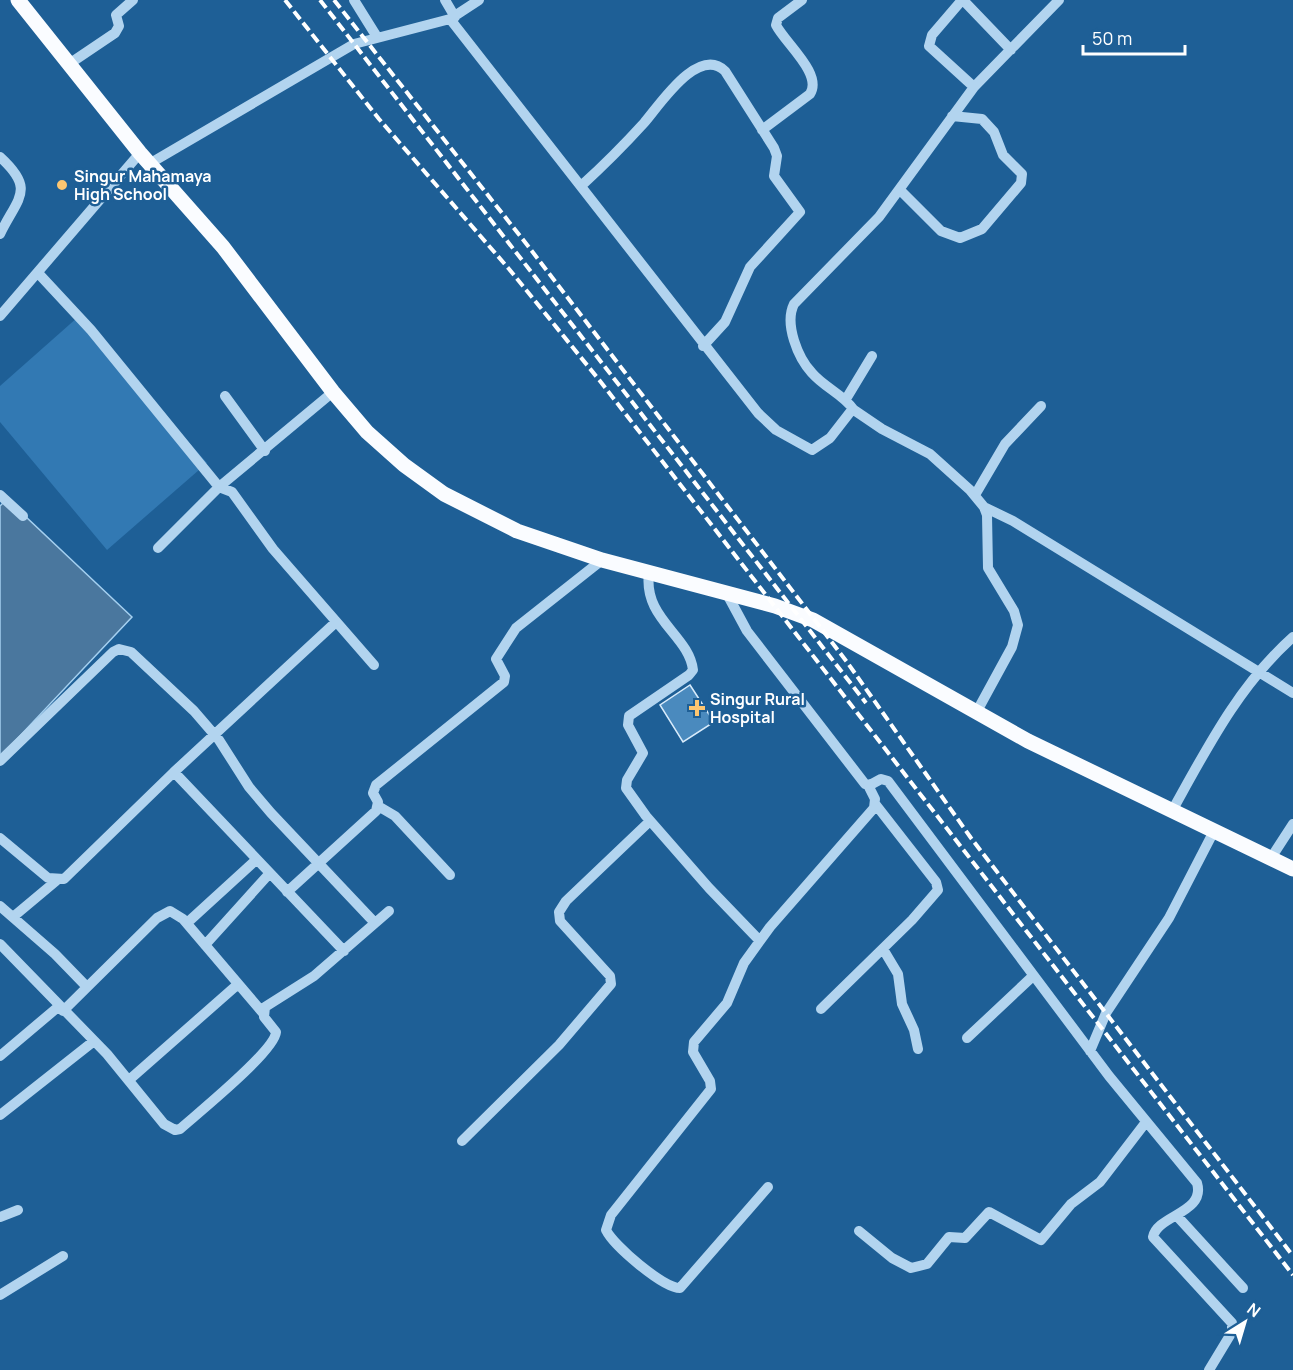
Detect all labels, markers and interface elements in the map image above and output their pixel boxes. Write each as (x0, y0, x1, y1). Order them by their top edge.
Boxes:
scale bar (1083, 18, 1185, 56)
text: 50 m (1092, 26, 1132, 50)
place label: Singur Mahamaya High School (74, 165, 212, 205)
marker: Singur Mahamaya High School (55, 178, 69, 192)
place label: Singur Rural Hospital (710, 688, 805, 728)
marker: Singur Rural Hospital (688, 699, 706, 717)
north arrow (1215, 1292, 1275, 1352)
text: N (1243, 1298, 1265, 1322)

